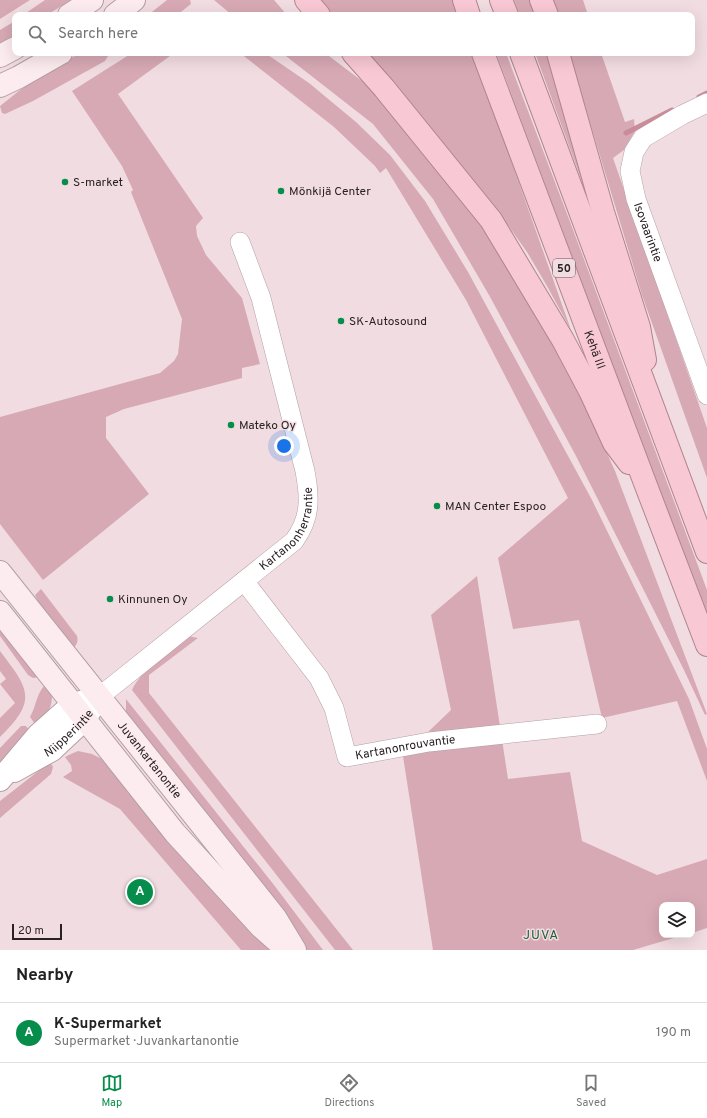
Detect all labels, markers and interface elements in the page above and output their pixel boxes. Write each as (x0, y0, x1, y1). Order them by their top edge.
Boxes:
search box (12, 12, 695, 56)
icon: search (26, 23, 48, 45)
text: Search here (58, 25, 138, 44)
place label: S-market (73, 175, 123, 191)
marker: S-market (60, 177, 70, 187)
place label: Mönkijä Center (289, 184, 371, 200)
marker: Mönkijä Center (276, 186, 286, 196)
street label: Isovaarintie (629, 201, 665, 264)
road number: 50 (553, 259, 575, 277)
place label: SK-Autosound (349, 314, 427, 330)
marker: SK-Autosound (336, 316, 346, 326)
street label: Kehä III (579, 328, 608, 372)
place label: Mateko Oy (239, 418, 296, 434)
marker: Mateko Oy (226, 420, 236, 430)
your location (274, 436, 294, 456)
street label: Kartanonherrantie (256, 486, 317, 575)
place label: MAN Center Espoo (445, 499, 547, 515)
marker: MAN Center Espoo (432, 501, 442, 511)
place label: Kinnunen Oy (118, 592, 188, 608)
marker: Kinnunen Oy (105, 594, 115, 604)
street label: Niipperintie (42, 707, 98, 762)
street label: Juvankartanontie (113, 718, 185, 802)
street label: Kartanonrouvantie (354, 732, 456, 764)
pin: A (127, 877, 153, 907)
map controls (659, 902, 695, 938)
button: layers (659, 902, 695, 938)
scale bar (12, 922, 62, 941)
text: 20 m (18, 924, 44, 938)
district label: JUVA (523, 928, 559, 944)
text: Nearby (16, 965, 73, 987)
text: K-Supermarket (54, 1015, 162, 1034)
text: A (24, 1025, 34, 1041)
text: 190 m (656, 1025, 691, 1041)
text: Supermarket · Juvankartanontie (54, 1034, 239, 1050)
tab: Map (101, 1072, 123, 1110)
tab: Directions (324, 1072, 374, 1110)
tab: Saved (576, 1072, 606, 1110)

